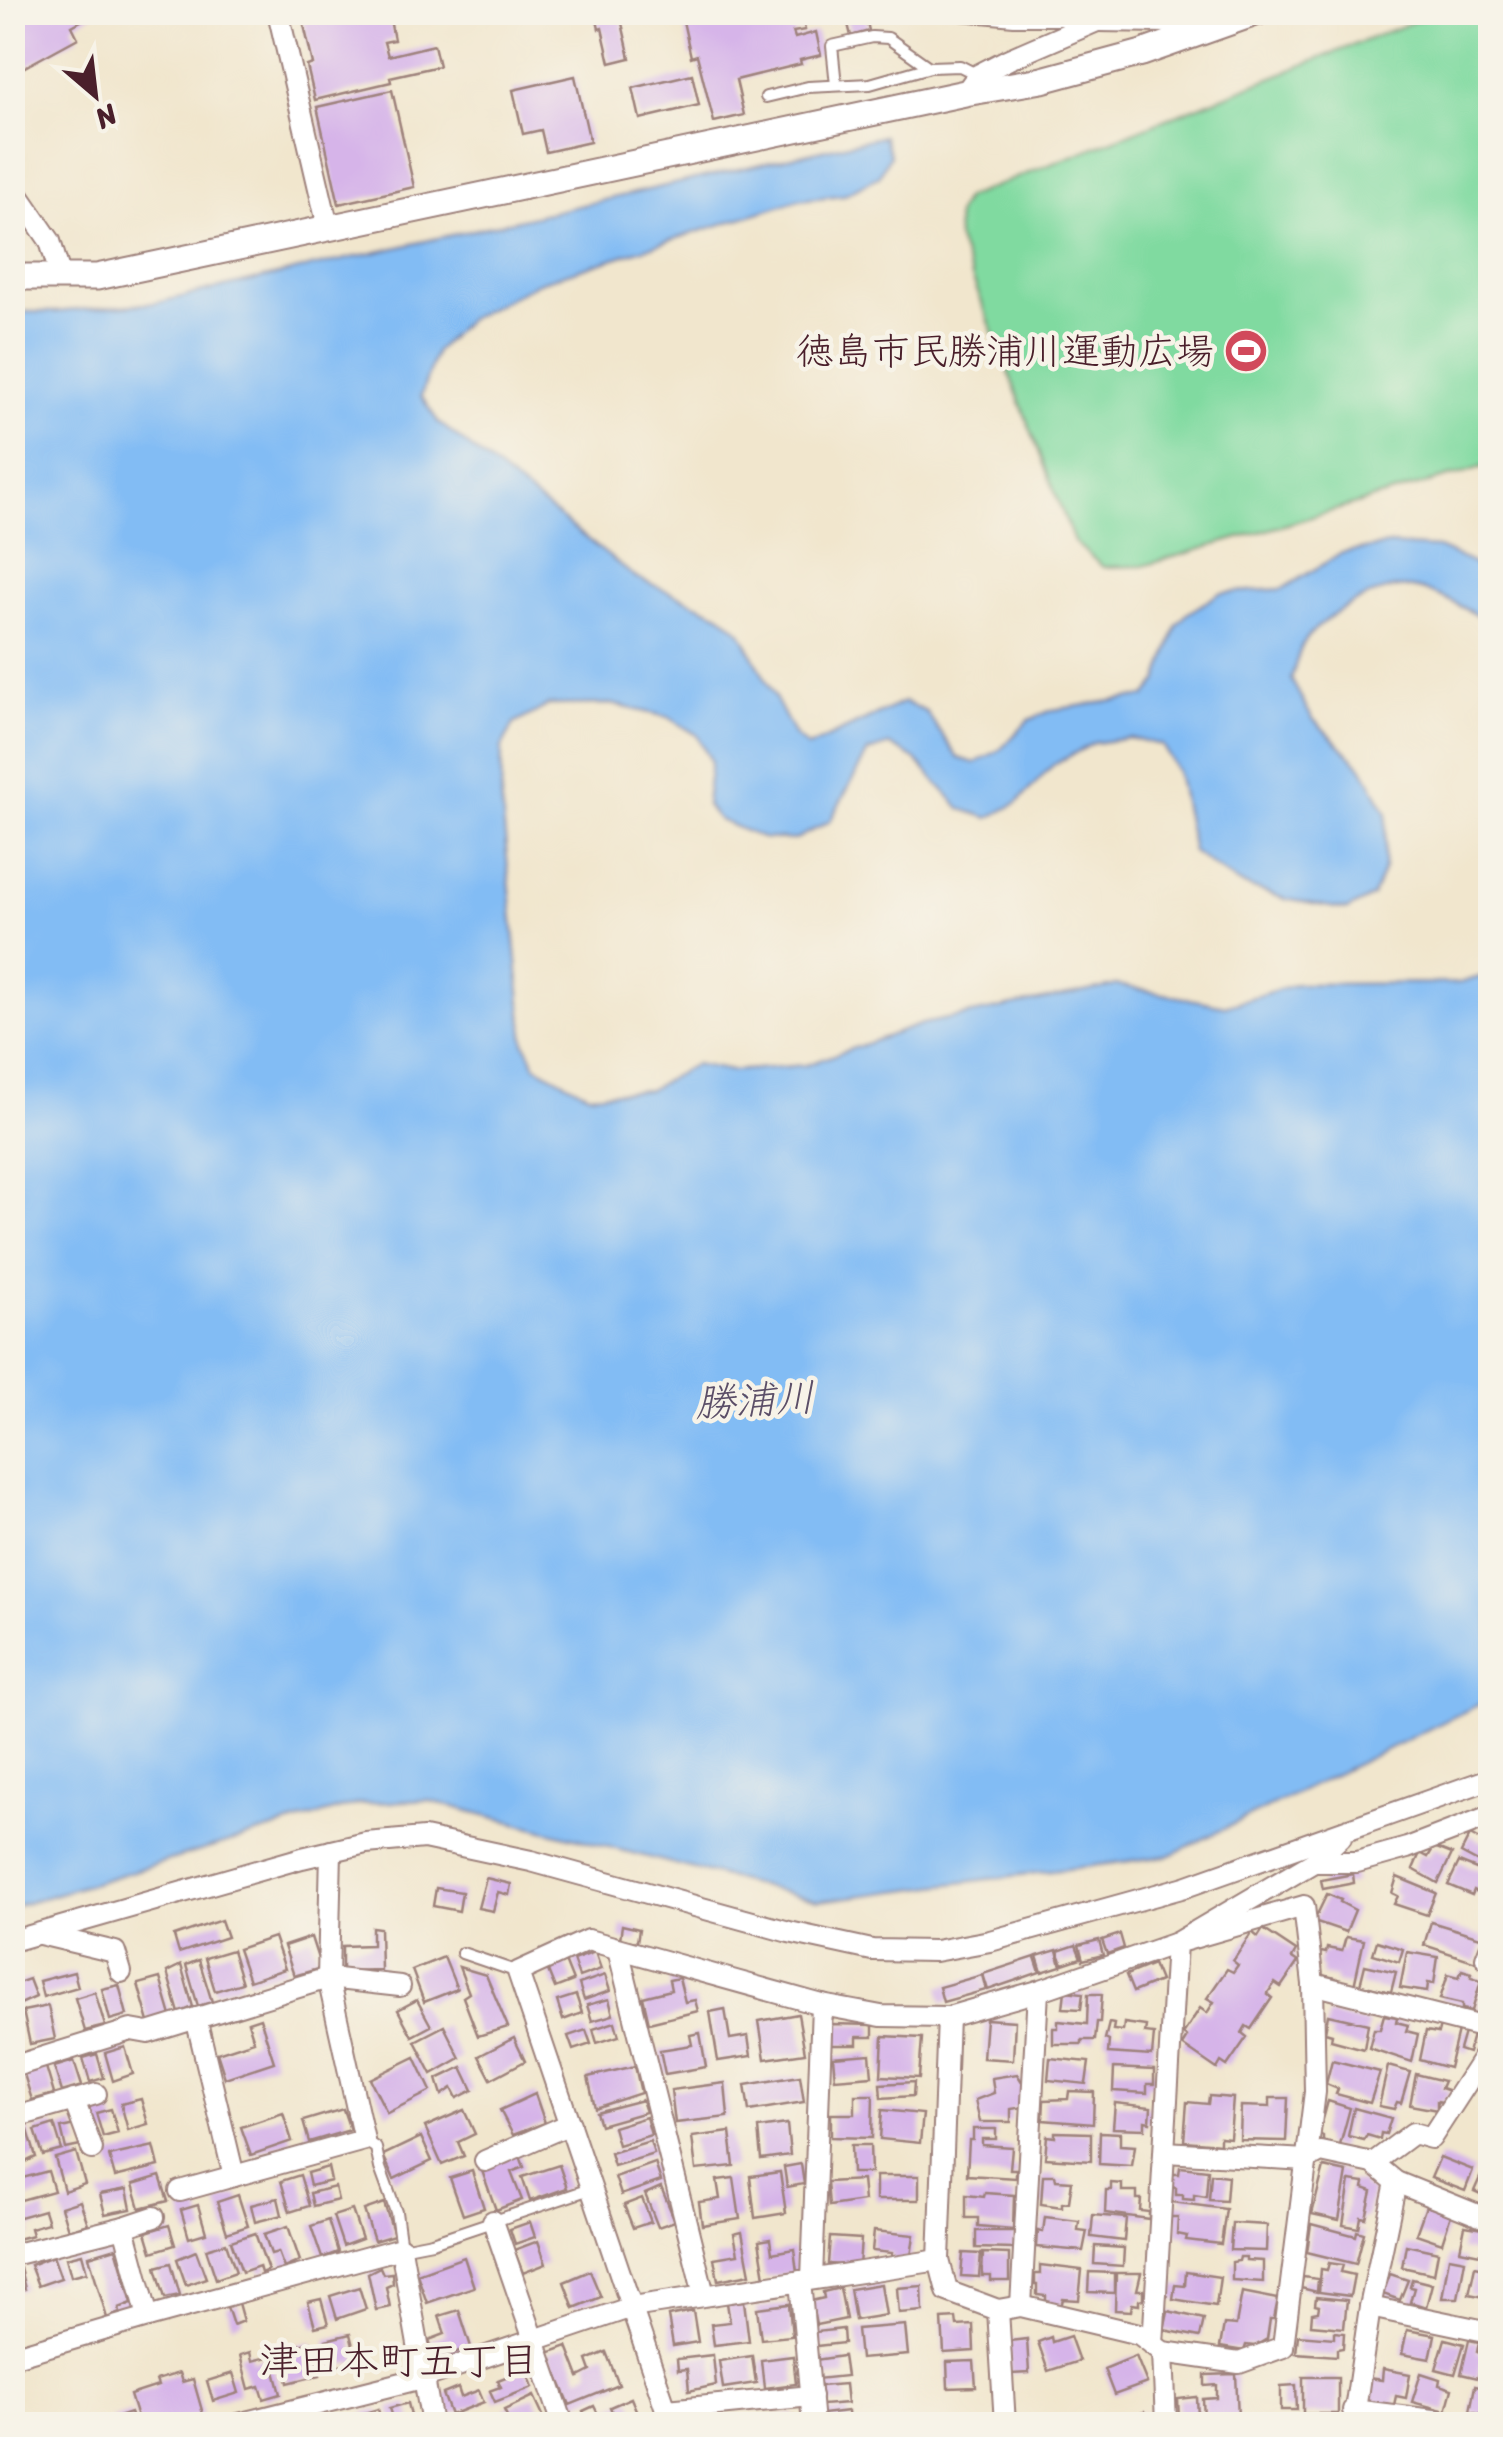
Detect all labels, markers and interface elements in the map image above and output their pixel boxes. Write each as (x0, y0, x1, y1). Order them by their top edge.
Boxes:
north arrow (45, 45, 145, 145)
text: N (86, 90, 127, 143)
place label: 徳島市民勝浦川運動広場 (796, 318, 1214, 385)
sports icon: 徳島市民勝浦川運動広場 (1223, 328, 1269, 374)
water label: 勝浦川 (693, 1361, 817, 1439)
district label: 津田本町五丁目 (259, 2325, 539, 2396)

